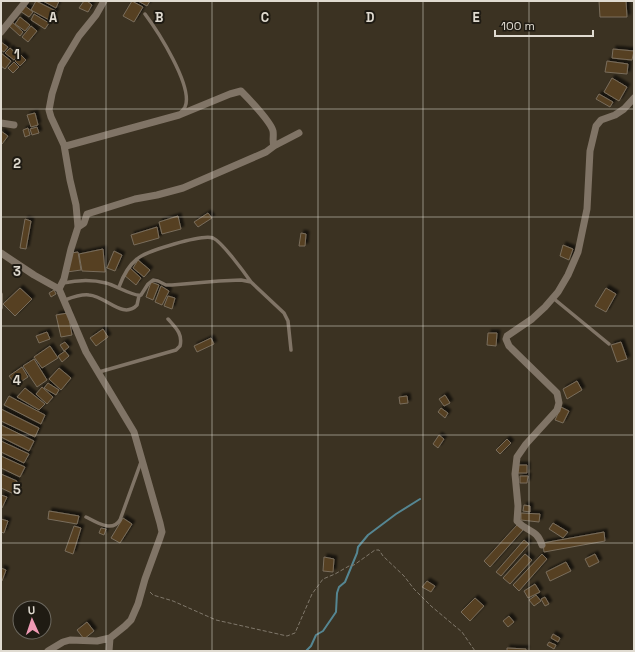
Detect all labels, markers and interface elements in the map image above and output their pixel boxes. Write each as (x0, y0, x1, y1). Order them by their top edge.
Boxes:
text: A (49, 9, 58, 26)
text: B (155, 9, 164, 26)
text: C (261, 9, 269, 26)
text: D (366, 9, 375, 26)
text: E (472, 9, 480, 26)
scale bar (495, 12, 593, 38)
text: 100 m (501, 18, 535, 34)
text: 1 (14, 46, 20, 63)
text: 2 (13, 155, 21, 172)
text: 3 (13, 263, 21, 280)
text: 4 (13, 372, 21, 389)
text: 5 (13, 481, 21, 498)
north arrow (12, 600, 52, 640)
text: U (27, 603, 36, 617)

